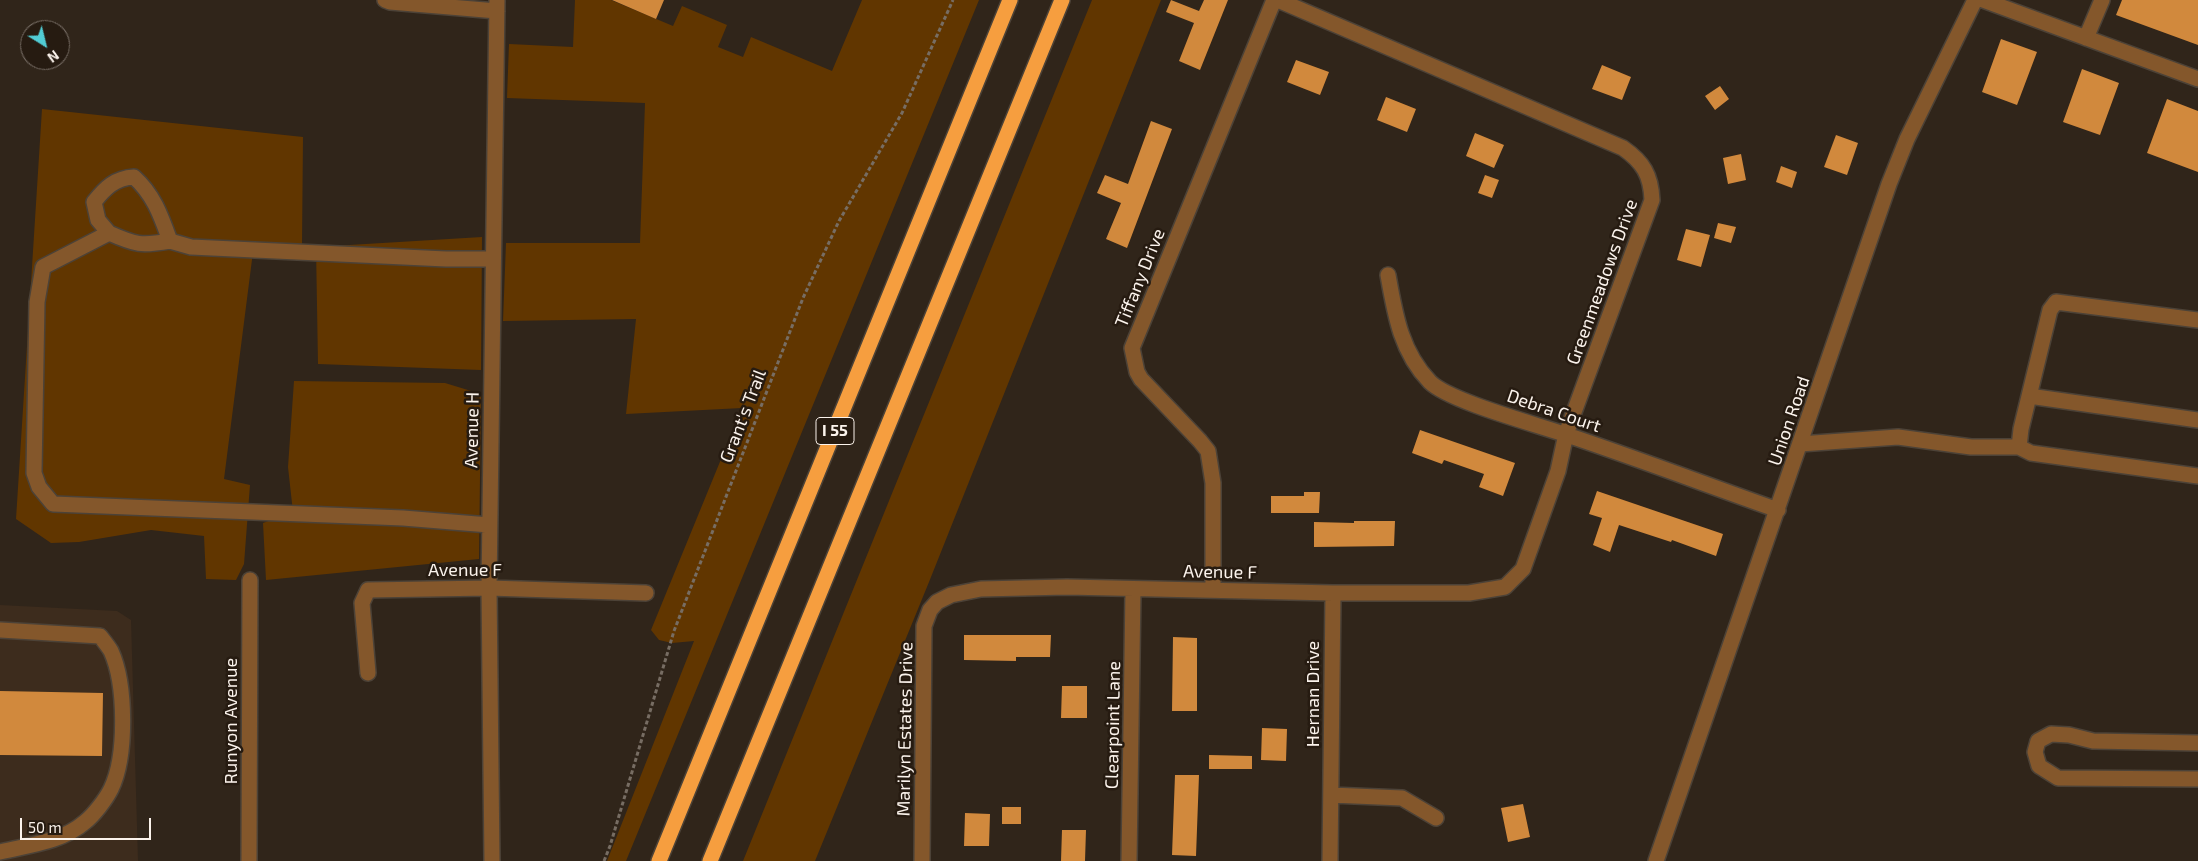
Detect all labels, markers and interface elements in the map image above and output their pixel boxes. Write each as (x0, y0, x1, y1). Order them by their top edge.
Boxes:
north arrow (20, 20, 70, 70)
text: N (44, 47, 63, 67)
street label: Greenmeadows Drive (1562, 196, 1642, 368)
street label: Tiffany Drive (1110, 226, 1170, 330)
street label: Grant's Trail (715, 366, 771, 466)
street label: Union Road (1764, 373, 1814, 469)
street label: Debra Court (1504, 385, 1604, 437)
street label: Avenue H (461, 392, 483, 468)
road number: I 55 (816, 418, 854, 444)
street label: Avenue F (428, 559, 502, 581)
street label: Avenue F (1183, 561, 1257, 583)
street label: Marilyn Estates Drive (893, 641, 917, 817)
street label: Hernan Drive (1302, 641, 1324, 747)
street label: Runyon Avenue (220, 658, 242, 784)
street label: Clearpoint Lane (1101, 661, 1125, 789)
scale bar (22, 808, 154, 840)
text: 50 m (28, 818, 62, 836)

